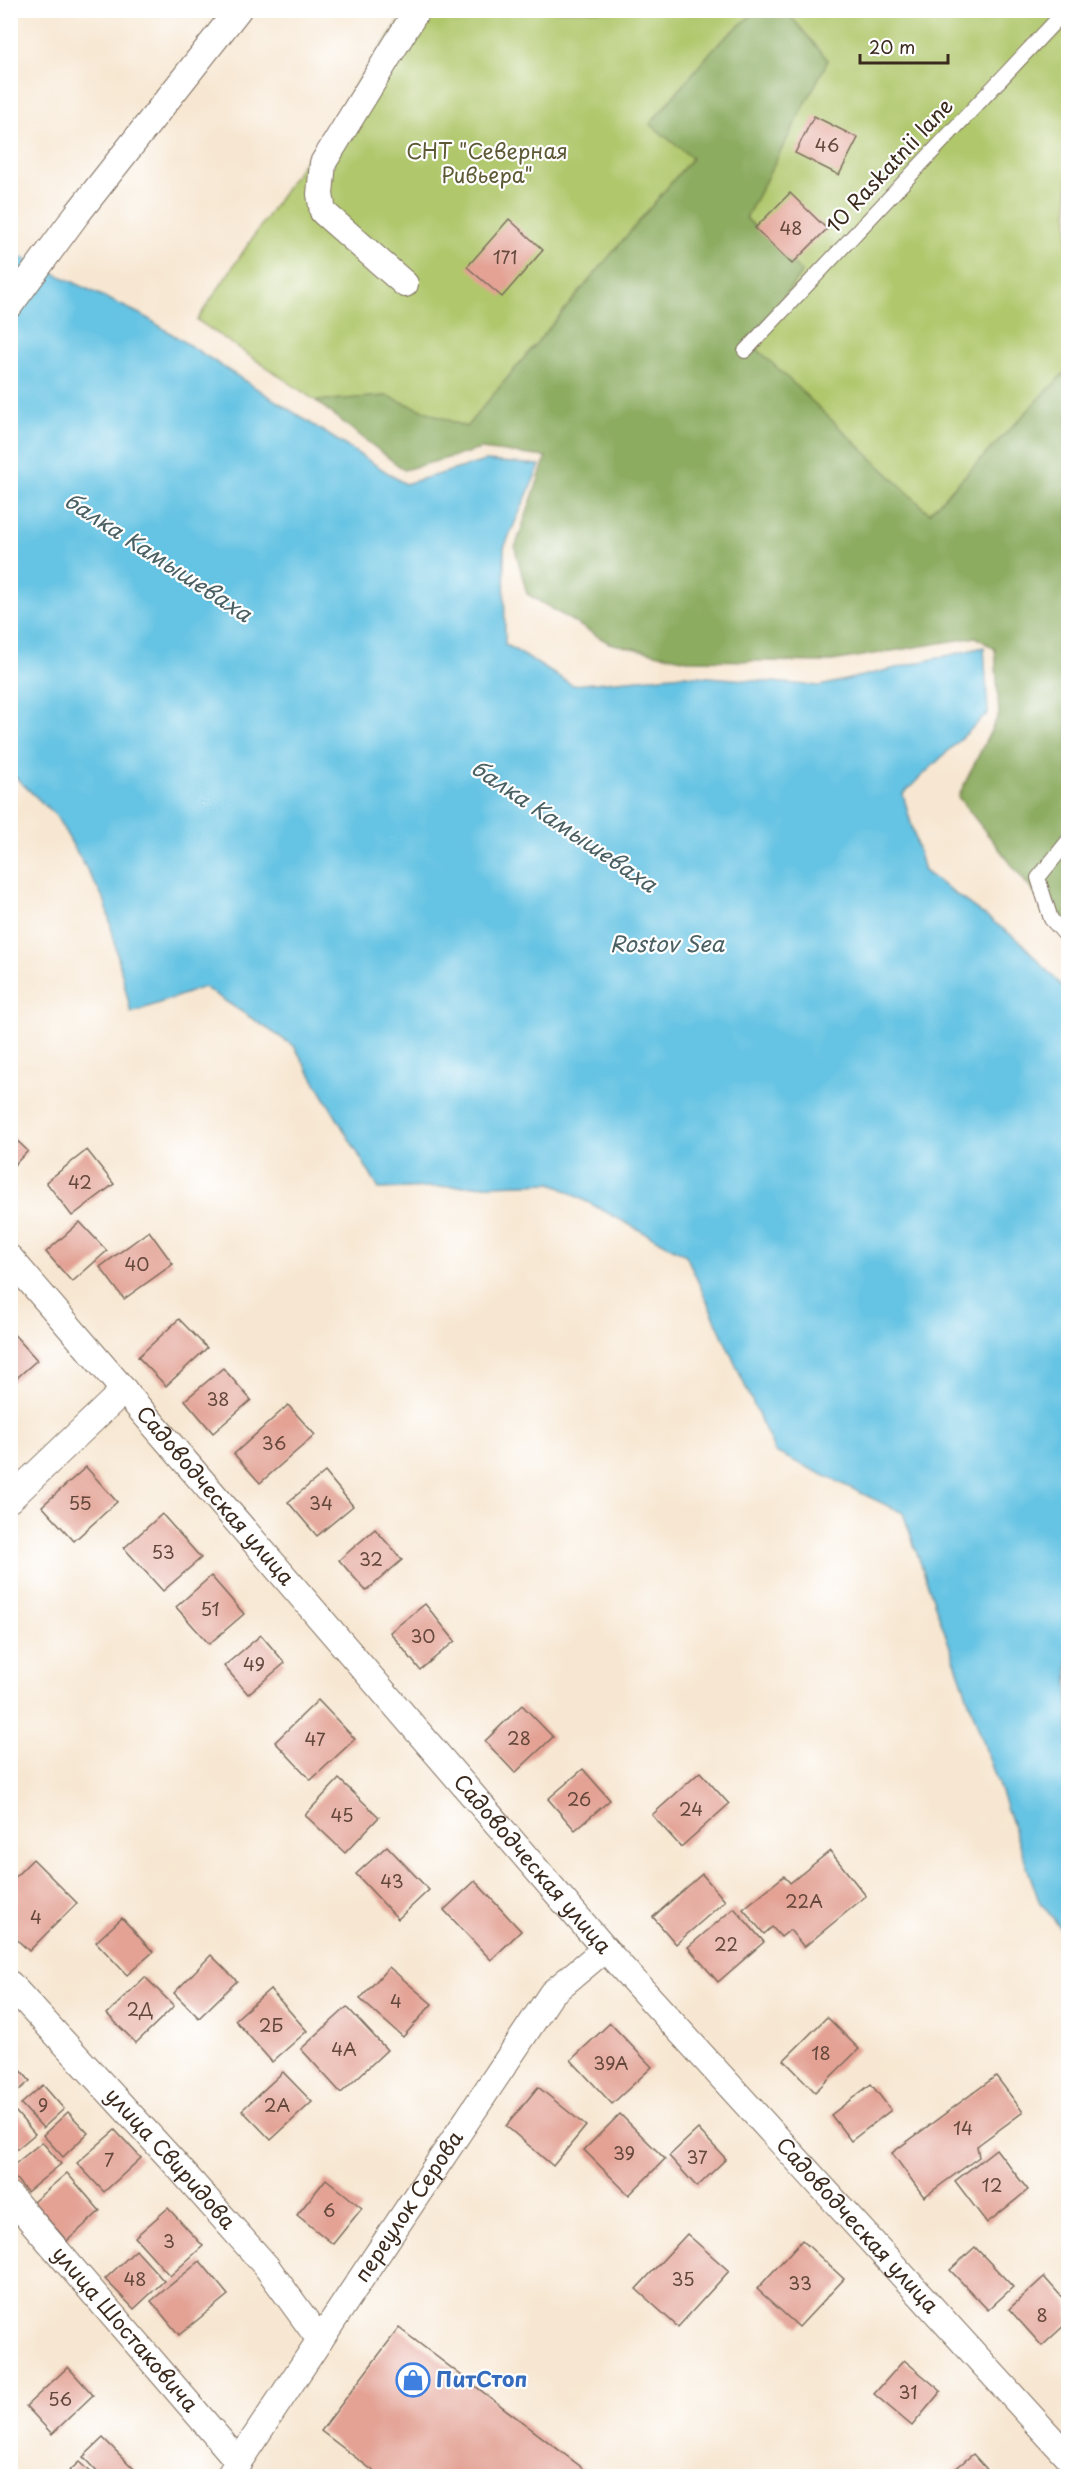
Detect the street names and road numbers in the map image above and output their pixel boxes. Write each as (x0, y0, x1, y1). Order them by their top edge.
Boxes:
street label: 10 Raskatnii lane (817, 90, 960, 239)
street label: Садоводческая улица (130, 1398, 304, 1592)
street label: Садоводческая улица (447, 1766, 621, 1961)
street label: улица Свиридова (99, 2079, 244, 2236)
street label: переулок Серова (345, 2123, 470, 2288)
street label: Садоводческая улица (770, 2129, 948, 2320)
street label: улица Шостаковича (46, 2238, 208, 2419)

